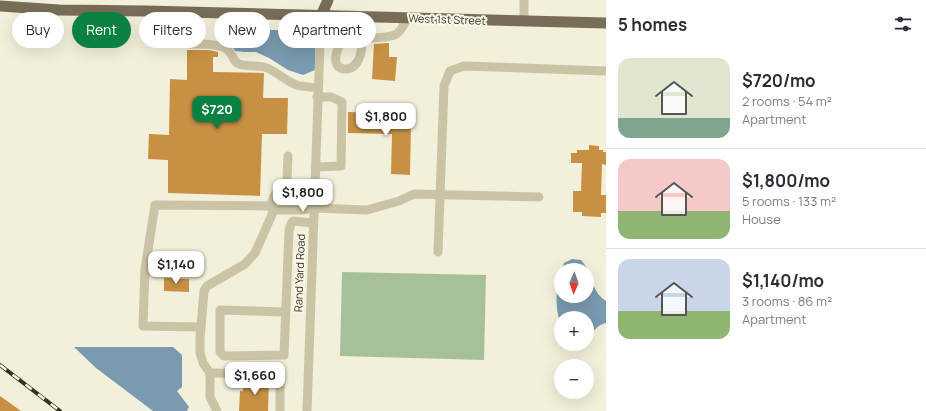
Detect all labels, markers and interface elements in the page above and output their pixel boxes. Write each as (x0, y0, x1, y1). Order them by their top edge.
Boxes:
street label: West 1st Street (408, 10, 486, 28)
chip: Buy (12, 12, 64, 48)
chip: Rent (72, 12, 131, 48)
chip: Filters (139, 12, 206, 48)
chip: New (214, 12, 270, 48)
chip: Apartment (278, 12, 376, 48)
text: 5 homes (618, 13, 687, 36)
icon: filters (892, 13, 914, 35)
text: $720/mo (742, 69, 816, 92)
icon: home (650, 74, 698, 122)
text: 2 rooms · 54 m² (742, 92, 832, 110)
pin: $720 (193, 96, 241, 130)
text: $720 (201, 100, 233, 118)
pin: $1,800 (353, 103, 419, 137)
text: $1,800 (365, 107, 407, 125)
text: Apartment (742, 110, 806, 128)
text: $1,800/mo (742, 169, 830, 192)
icon: home (650, 175, 698, 223)
pin: $1,800 (270, 179, 336, 213)
text: $1,800 (282, 183, 324, 201)
text: 5 rooms · 133 m² (742, 192, 836, 210)
text: House (742, 210, 781, 228)
street label: Rand Yard Road (290, 234, 308, 312)
pin: $1,140 (143, 251, 209, 285)
text: $1,140 (157, 255, 195, 273)
north arrow (554, 263, 594, 303)
map controls (554, 263, 594, 399)
text: $1,140/mo (742, 269, 824, 292)
icon: home (650, 275, 698, 323)
text: 3 rooms · 86 m² (742, 292, 832, 310)
text: Apartment (742, 310, 806, 328)
button: + (554, 311, 594, 351)
button: − (554, 359, 594, 399)
pin: $1,660 (222, 362, 288, 396)
text: $1,660 (234, 366, 276, 384)

